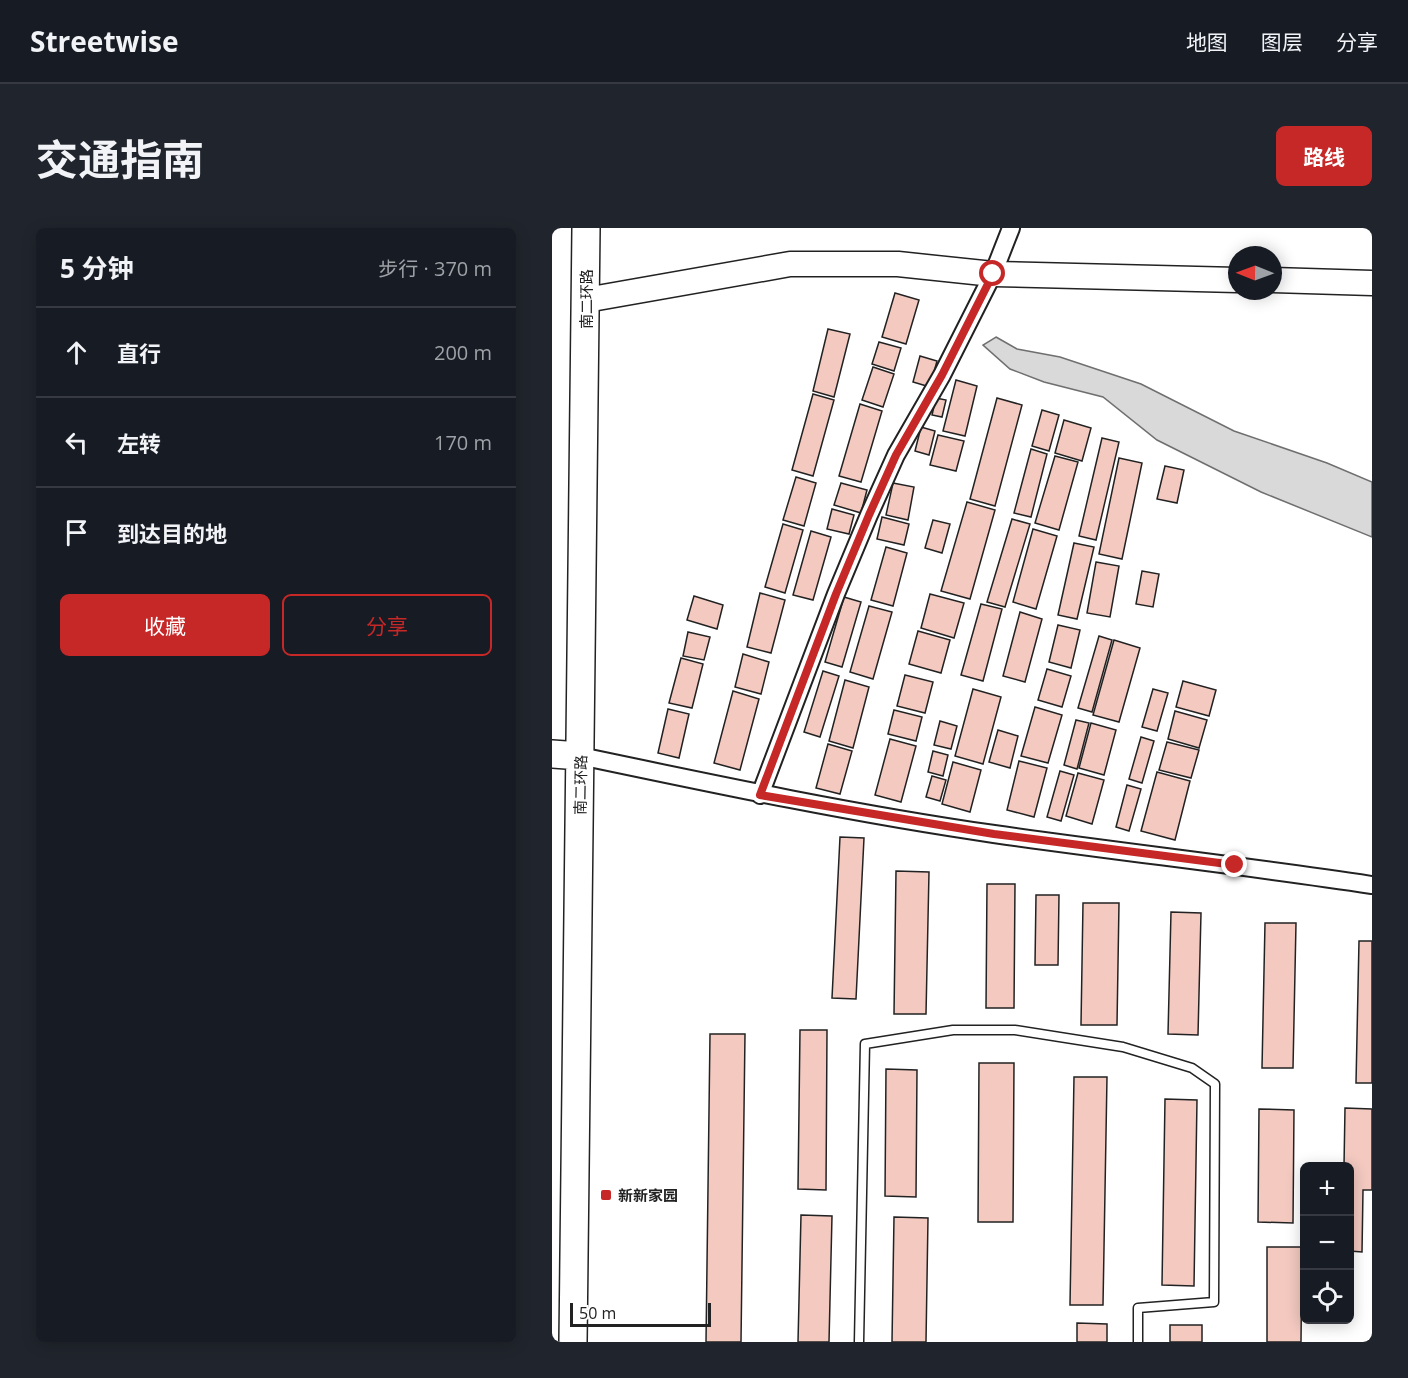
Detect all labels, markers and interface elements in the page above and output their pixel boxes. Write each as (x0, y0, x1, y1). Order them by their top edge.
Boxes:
text: Streetwise (30, 22, 179, 60)
text: 地图 (1186, 28, 1228, 56)
text: 图层 (1261, 28, 1303, 56)
text: 分享 (1336, 28, 1378, 56)
button: 路线 (1276, 126, 1372, 186)
text: 交通指南 (36, 130, 204, 187)
north arrow (1228, 246, 1282, 300)
text: 5 分钟 (60, 250, 134, 286)
text: 步行 · 370 m (378, 255, 492, 282)
route start (979, 260, 1005, 286)
street label: 南二环路 (576, 269, 596, 329)
icon: ahead (60, 336, 93, 369)
text: 直行 (117, 338, 161, 368)
text: 200 m (434, 339, 492, 366)
icon: left (60, 426, 93, 459)
text: 左转 (117, 428, 161, 458)
text: 170 m (434, 429, 492, 456)
icon: arrive (60, 516, 93, 549)
text: 到达目的地 (117, 518, 227, 548)
button: 收藏 (60, 594, 270, 656)
button: 分享 (282, 594, 492, 656)
street label: 南二环路 (569, 755, 591, 815)
route end (1221, 851, 1247, 877)
map controls (1300, 1162, 1354, 1324)
button: + (1300, 1162, 1354, 1216)
place label: 新新家园 (618, 1185, 678, 1205)
marker: 新新家园 (599, 1188, 613, 1202)
button: − (1300, 1216, 1354, 1270)
button: locate (1300, 1270, 1354, 1324)
scale bar (570, 1300, 711, 1328)
text: 50 m (579, 1302, 616, 1324)

